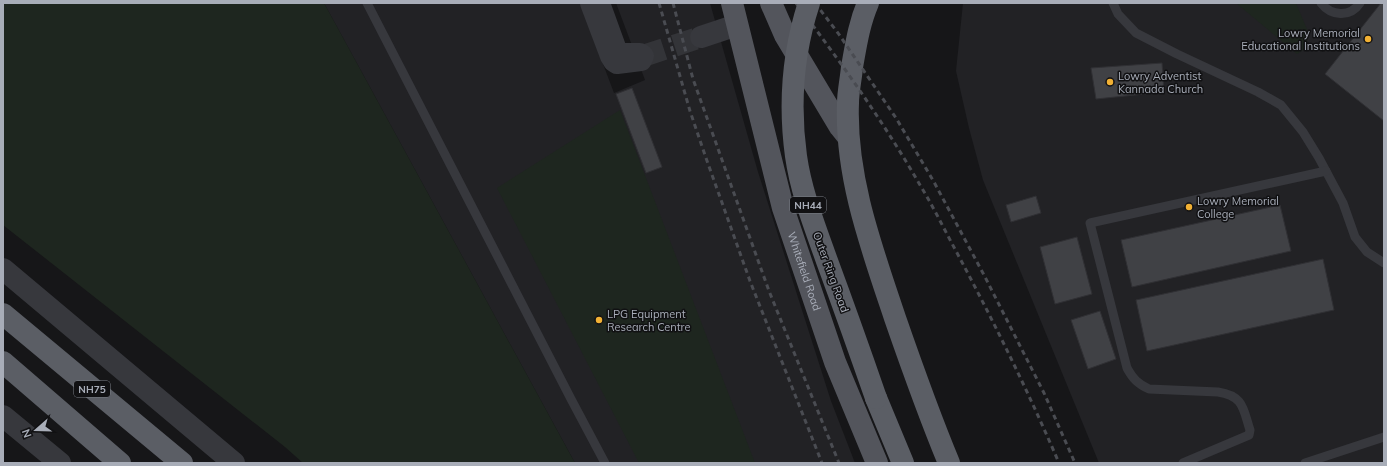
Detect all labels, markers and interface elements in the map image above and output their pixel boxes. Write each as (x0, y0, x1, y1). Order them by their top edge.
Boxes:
place label: Lowry Memorial Educational Institutions (1241, 26, 1360, 53)
marker: Lowry Memorial Educational Institutions (1363, 34, 1373, 44)
place label: Lowry Adventist Kannada Church (1118, 69, 1203, 96)
marker: Lowry Adventist Kannada Church (1105, 77, 1115, 87)
place label: Lowry Memorial College (1197, 194, 1279, 221)
road number: NH44 (790, 197, 826, 213)
marker: Lowry Memorial College (1184, 202, 1194, 212)
street label: Whitefield Road (785, 230, 824, 313)
street label: Outer Ring Road (810, 230, 852, 314)
place label: LPG Equipment Research Centre (607, 307, 691, 334)
marker: LPG Equipment Research Centre (594, 315, 604, 325)
road number: NH75 (74, 381, 110, 397)
north arrow (16, 410, 56, 450)
text: N (19, 427, 35, 440)

